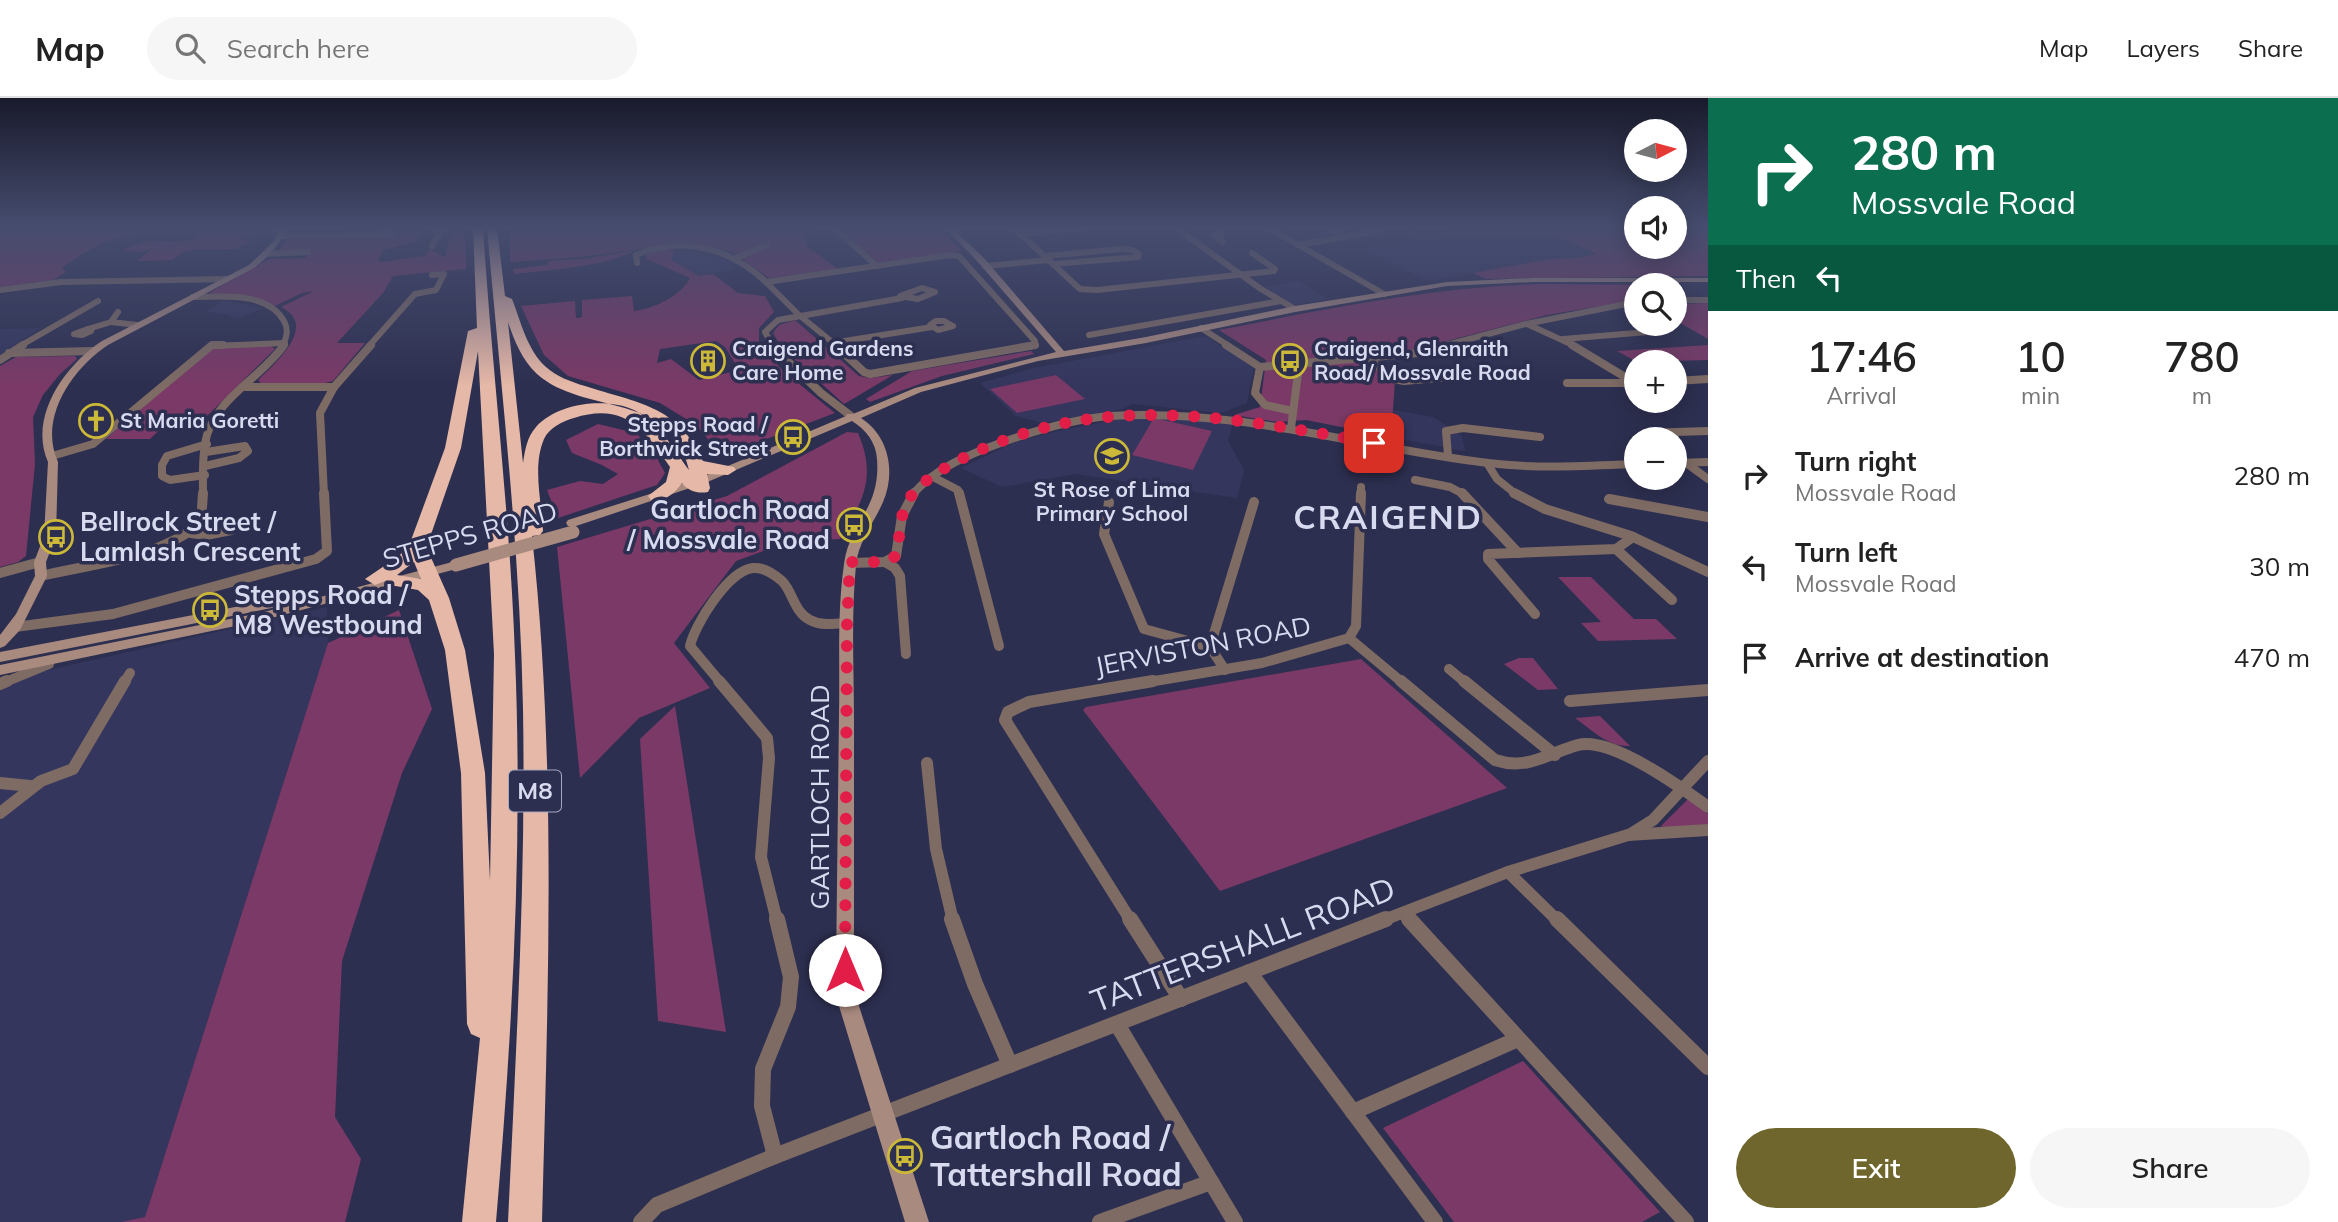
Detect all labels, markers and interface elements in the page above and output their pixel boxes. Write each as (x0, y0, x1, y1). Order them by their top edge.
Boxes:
search box (147, 17, 637, 80)
text: Map (35, 28, 105, 69)
icon: search (171, 29, 209, 67)
text: Search here (227, 32, 370, 65)
text: Map (2039, 33, 2088, 63)
text: Layers (2126, 33, 2200, 63)
text: Share (2238, 33, 2303, 63)
north arrow (1624, 119, 1687, 182)
map controls (1624, 119, 1687, 490)
text: 280 m (1851, 121, 1997, 182)
icon: right (1736, 126, 1827, 217)
text: Mossvale Road (1851, 182, 2076, 222)
button: sound (1624, 196, 1687, 259)
icon: left (1810, 259, 1848, 297)
text: Then (1736, 262, 1796, 295)
button: search (1624, 273, 1687, 336)
text: 17:46 (1806, 330, 1917, 383)
text: 10 (2015, 330, 2066, 383)
text: 780 (2164, 330, 2240, 383)
place label: Craigend Gardens Care Home (732, 335, 913, 385)
place label: Craigend, Glenraith Road/ Mossvale Road (1314, 335, 1531, 385)
building icon: Craigend Gardens Care Home (689, 342, 727, 380)
bus stop icon: Craigend, Glenraith Road/ Mossvale Road (1271, 342, 1309, 380)
button: + (1624, 350, 1687, 413)
text: Arrival (1827, 381, 1897, 410)
text: min (2021, 381, 2060, 410)
text: m (2192, 381, 2212, 410)
church icon: St Maria Goretti (77, 402, 115, 440)
place label: St Maria Goretti (120, 407, 279, 433)
place label: Stepps Road / Borthwick Street (599, 411, 769, 461)
pin (1344, 413, 1404, 473)
bus stop icon: Stepps Road / Borthwick Street (774, 418, 812, 456)
icon: arrive (1355, 424, 1393, 462)
button: − (1624, 427, 1687, 490)
school or university icon: St Rose of Lima Primary School (1093, 437, 1131, 475)
text: Turn right (1795, 445, 1916, 478)
icon: right (1736, 457, 1774, 495)
text: 280 m (2234, 459, 2310, 492)
place label: St Rose of Lima Primary School (1034, 476, 1190, 526)
text: Mossvale Road (1795, 478, 1957, 507)
place label: Gartloch Road / Mossvale Road (626, 493, 830, 556)
street label: STEPPS ROAD (379, 494, 561, 575)
district label: CRAIGEND (1293, 496, 1483, 537)
place label: Bellrock Street / Lamlash Crescent (80, 505, 301, 568)
bus stop icon: Gartloch Road / Mossvale Road (835, 506, 873, 544)
bus stop icon: Bellrock Street / Lamlash Crescent (37, 518, 75, 556)
text: Turn left (1795, 536, 1897, 569)
icon: left (1736, 548, 1774, 586)
text: 30 m (2249, 550, 2310, 583)
text: Mossvale Road (1795, 569, 1957, 598)
place label: Stepps Road / M8 Westbound (234, 578, 423, 641)
bus stop icon: Stepps Road / M8 Westbound (191, 591, 229, 629)
street label: JERVISTON ROAD (1092, 608, 1314, 683)
icon: arrive (1736, 639, 1774, 677)
text: Arrive at destination (1795, 641, 2050, 674)
text: 470 m (2234, 641, 2310, 674)
street label: GARTLOCH ROAD (803, 684, 836, 910)
road number: M8 (509, 770, 561, 812)
street label: TATTERSHALL ROAD (1085, 868, 1401, 1021)
position arrow (808, 933, 882, 1007)
place label: Gartloch Road / Tattershall Road (930, 1117, 1182, 1194)
button: Exit (1736, 1128, 2016, 1208)
button: Share (2030, 1128, 2310, 1208)
bus stop icon: Gartloch Road / Tattershall Road (886, 1137, 924, 1175)

